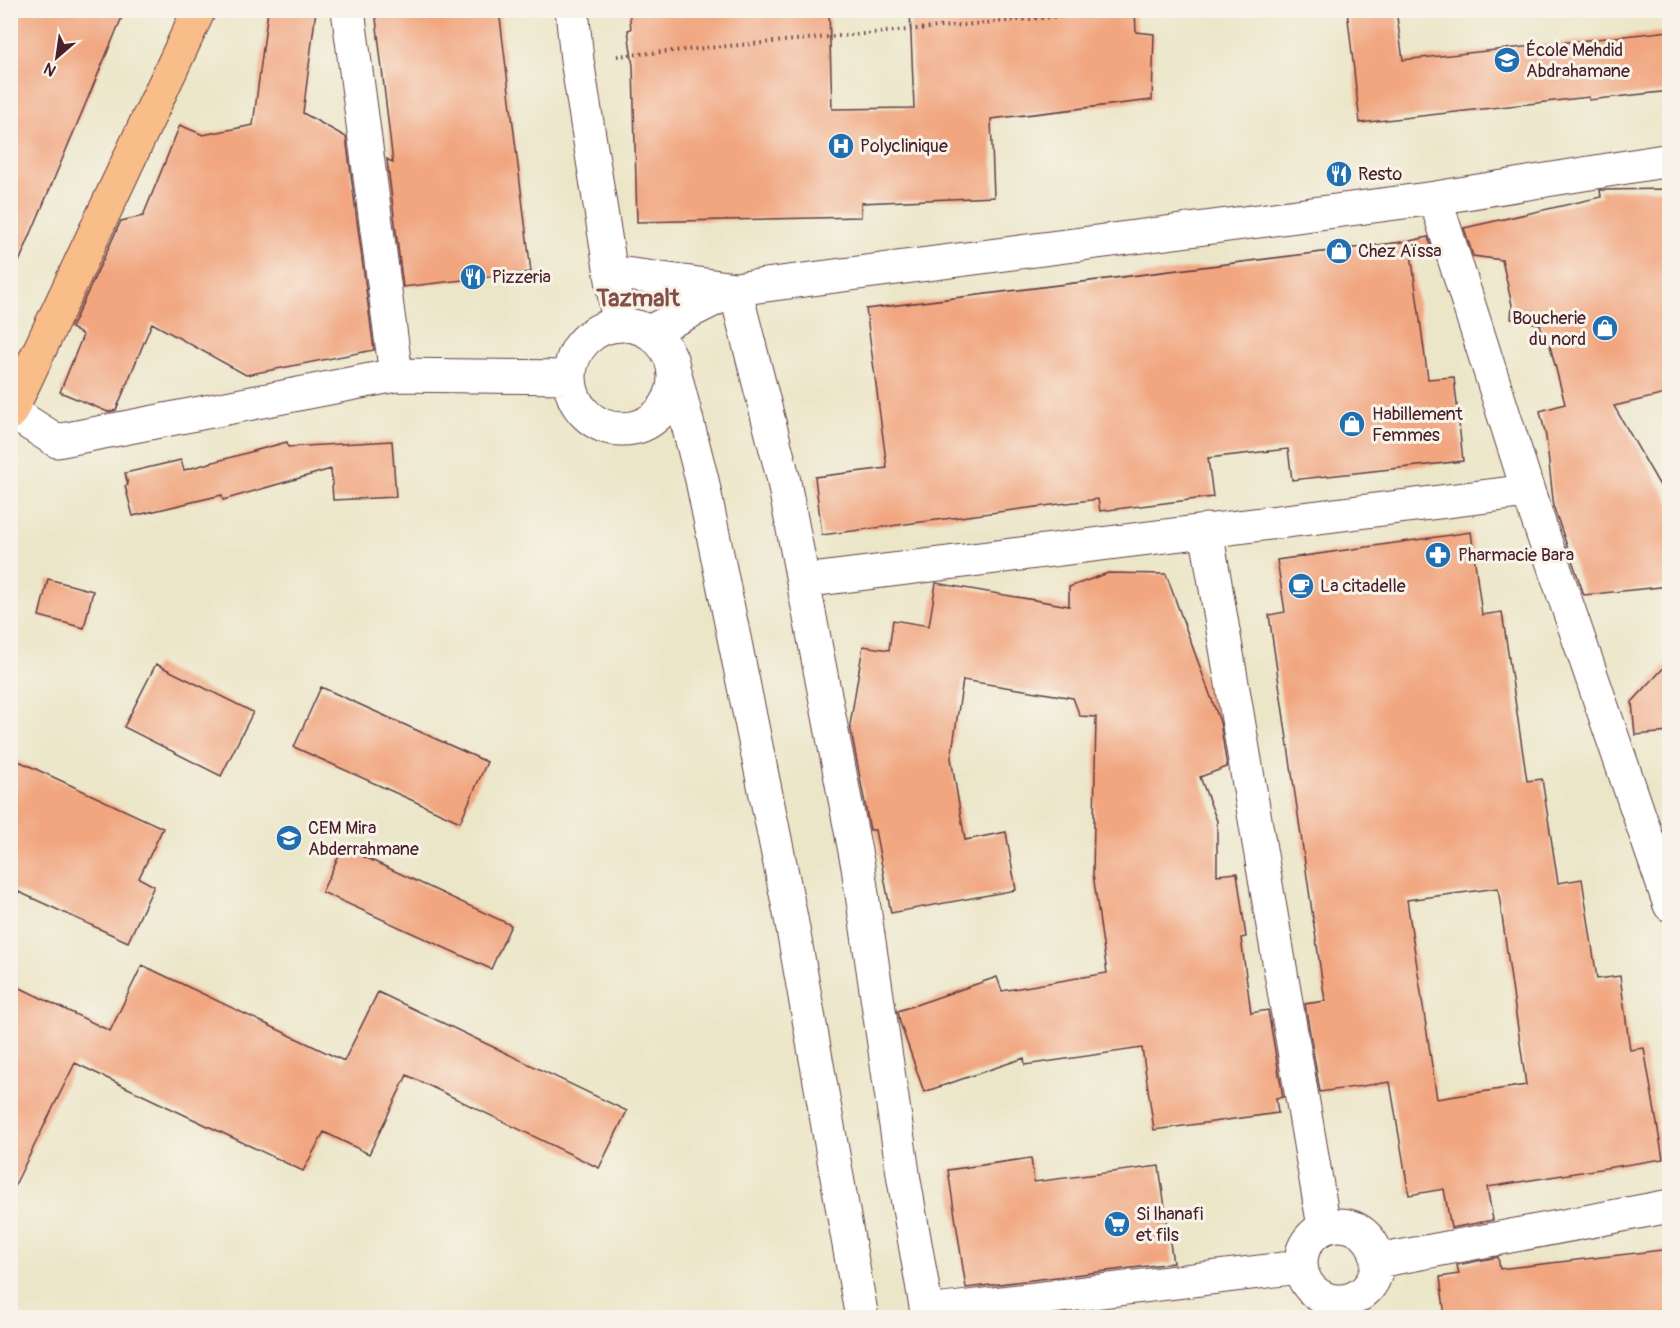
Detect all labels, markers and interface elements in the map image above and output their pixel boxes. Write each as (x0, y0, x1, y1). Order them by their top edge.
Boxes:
north arrow (27, 27, 87, 87)
place label: École Mehdid Abdrahamane (1526, 39, 1630, 83)
school or university icon: École Mehdid Abdrahamane (1492, 45, 1522, 75)
text: N (40, 58, 60, 81)
hospital icon: Polyclinique (826, 131, 856, 161)
place label: Polyclinique (860, 135, 948, 158)
restaurant icon: Resto (1324, 159, 1354, 189)
place label: Resto (1358, 163, 1403, 186)
shop icon: Chez Aïssa (1324, 236, 1354, 266)
place label: Chez Aïssa (1358, 240, 1442, 263)
restaurant icon: Pizzeria (458, 262, 488, 292)
place label: Pizzeria (492, 266, 551, 289)
district label: Tazmalt (595, 284, 681, 313)
place label: Boucherie du nord (1512, 307, 1586, 351)
shop icon: Boucherie du nord (1590, 313, 1620, 343)
place label: Habillement Femmes (1372, 403, 1464, 447)
shop icon: Habillement Femmes (1337, 409, 1367, 439)
pharmacy icon: Pharmacie Bara (1423, 540, 1453, 570)
place label: Pharmacie Bara (1458, 544, 1574, 567)
cafe icon: La citadelle (1286, 571, 1316, 601)
place label: La citadelle (1320, 575, 1406, 598)
place label: CEM Mira Abderrahmane (308, 817, 419, 861)
school or university icon: CEM Mira Abderrahmane (274, 823, 304, 853)
place label: Si lhanafi et fils (1136, 1203, 1203, 1247)
supermarket icon: Si lhanafi et fils (1102, 1209, 1132, 1239)

